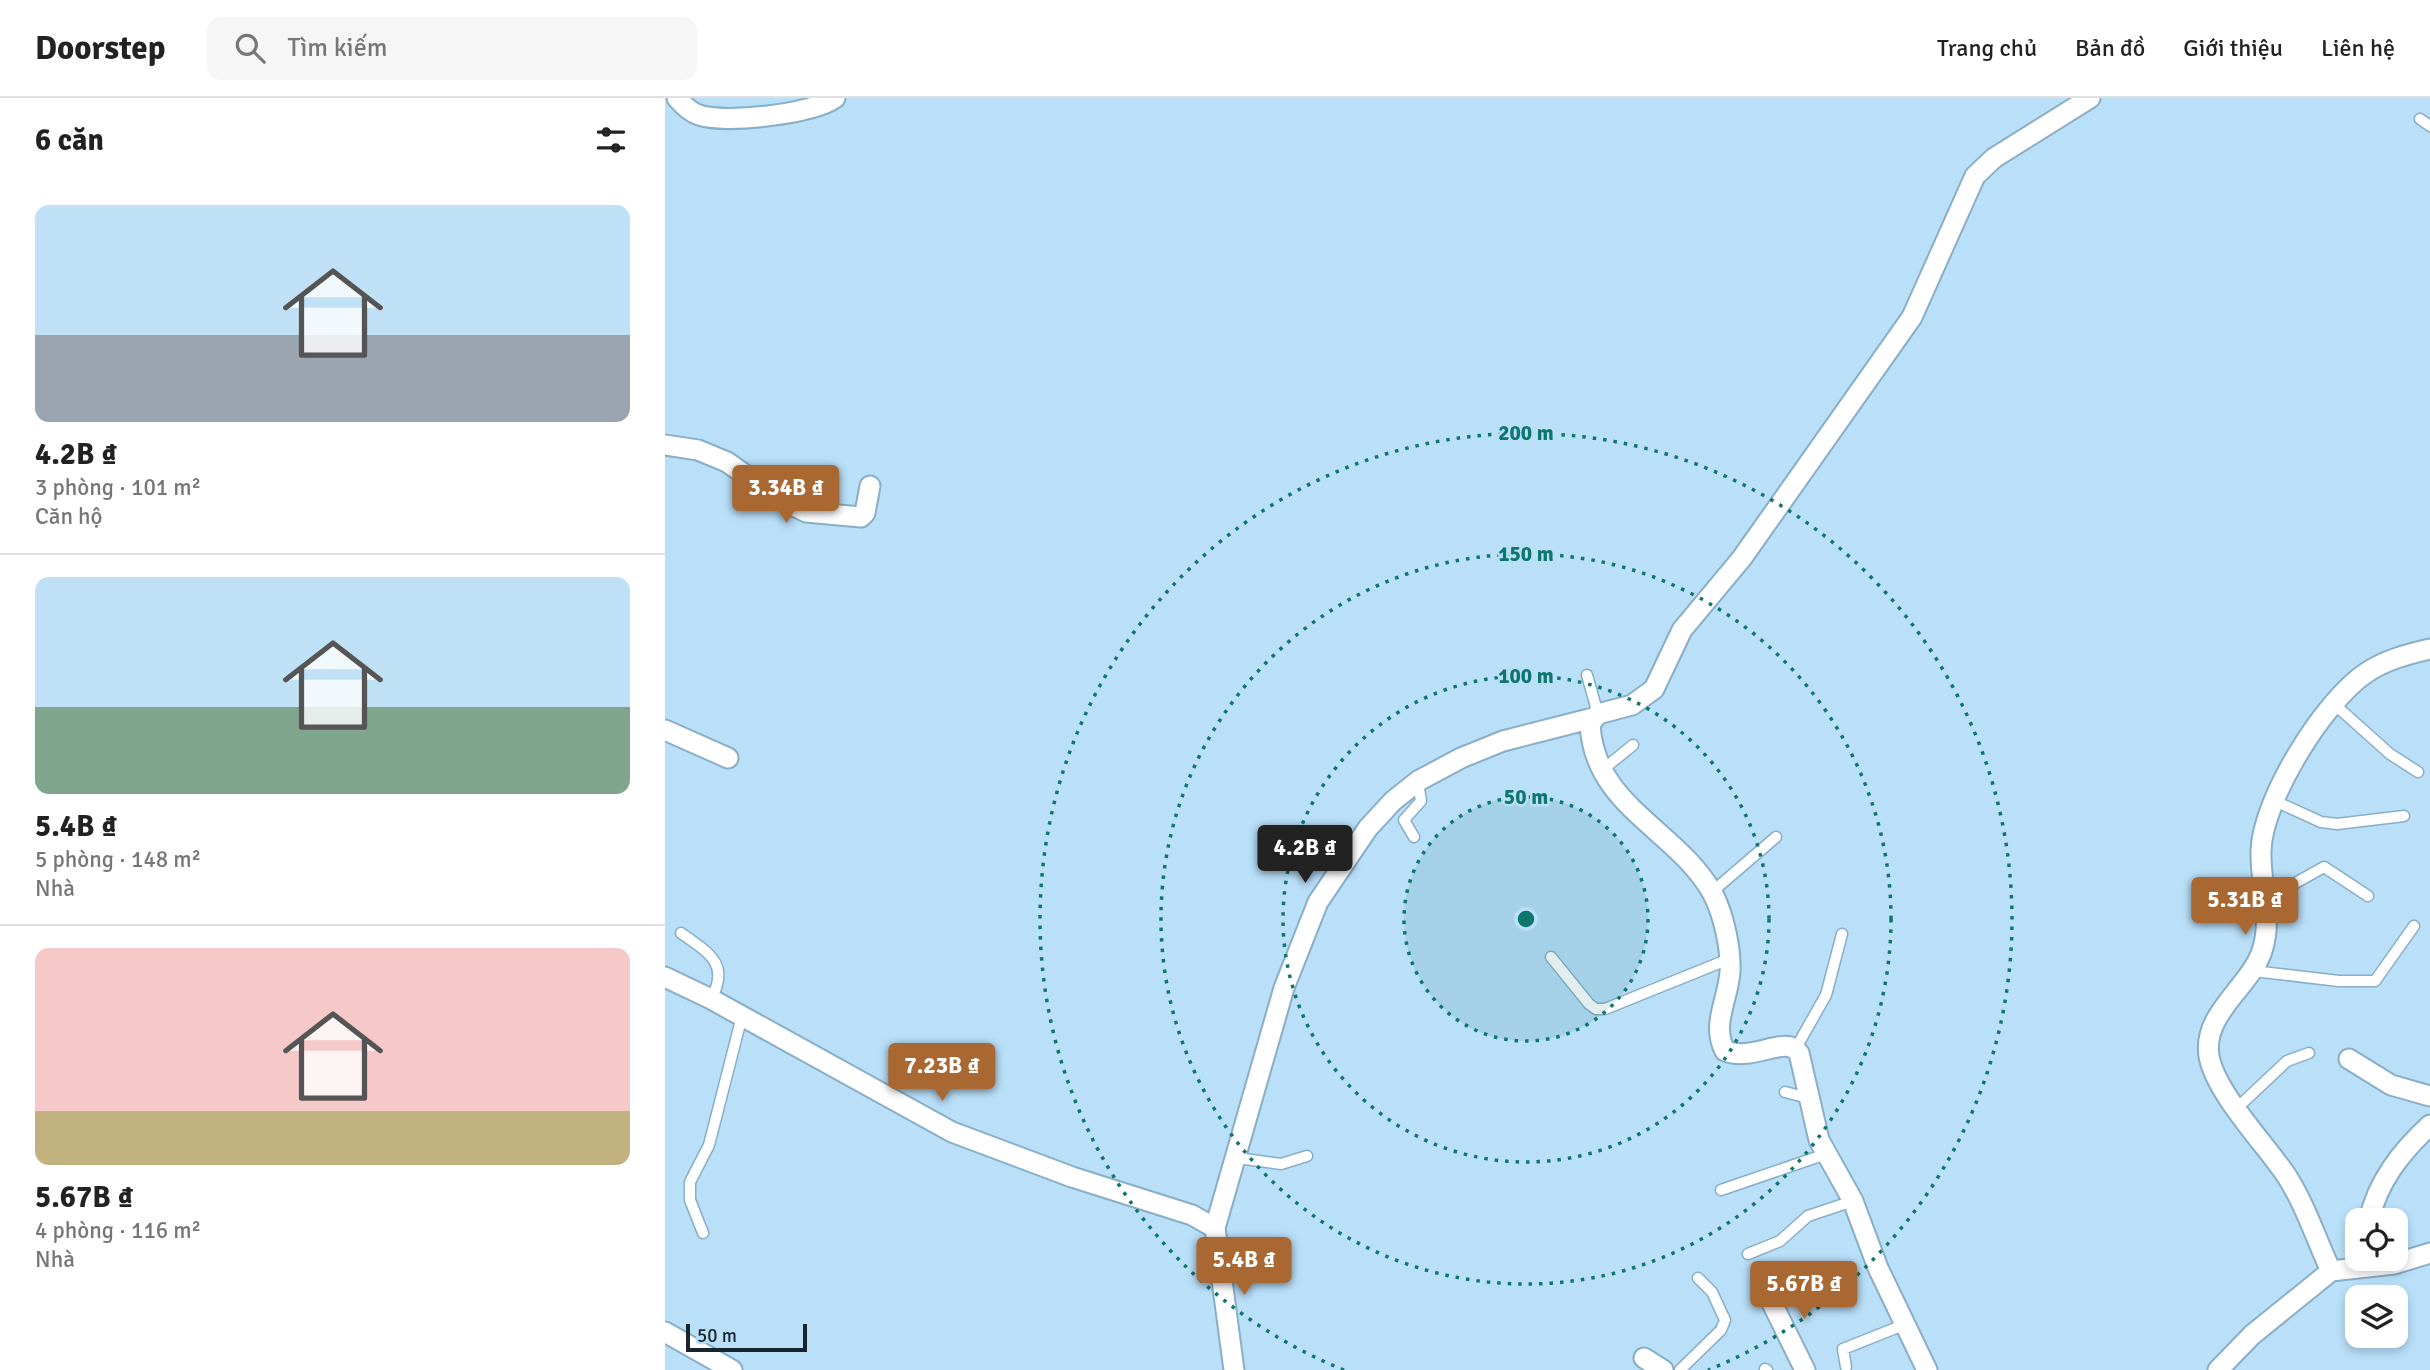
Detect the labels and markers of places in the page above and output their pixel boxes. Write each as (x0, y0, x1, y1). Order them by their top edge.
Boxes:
pin: 3.34B ₫ (721, 466, 851, 525)
pin: 4.2B ₫ (1248, 826, 1362, 885)
pin: 5.31B ₫ (2180, 878, 2310, 937)
centre of rings (1514, 907, 1538, 931)
pin: 7.23B ₫ (877, 1044, 1007, 1103)
pin: 5.4B ₫ (1187, 1238, 1301, 1297)
pin: 5.67B ₫ (1739, 1262, 1869, 1321)

